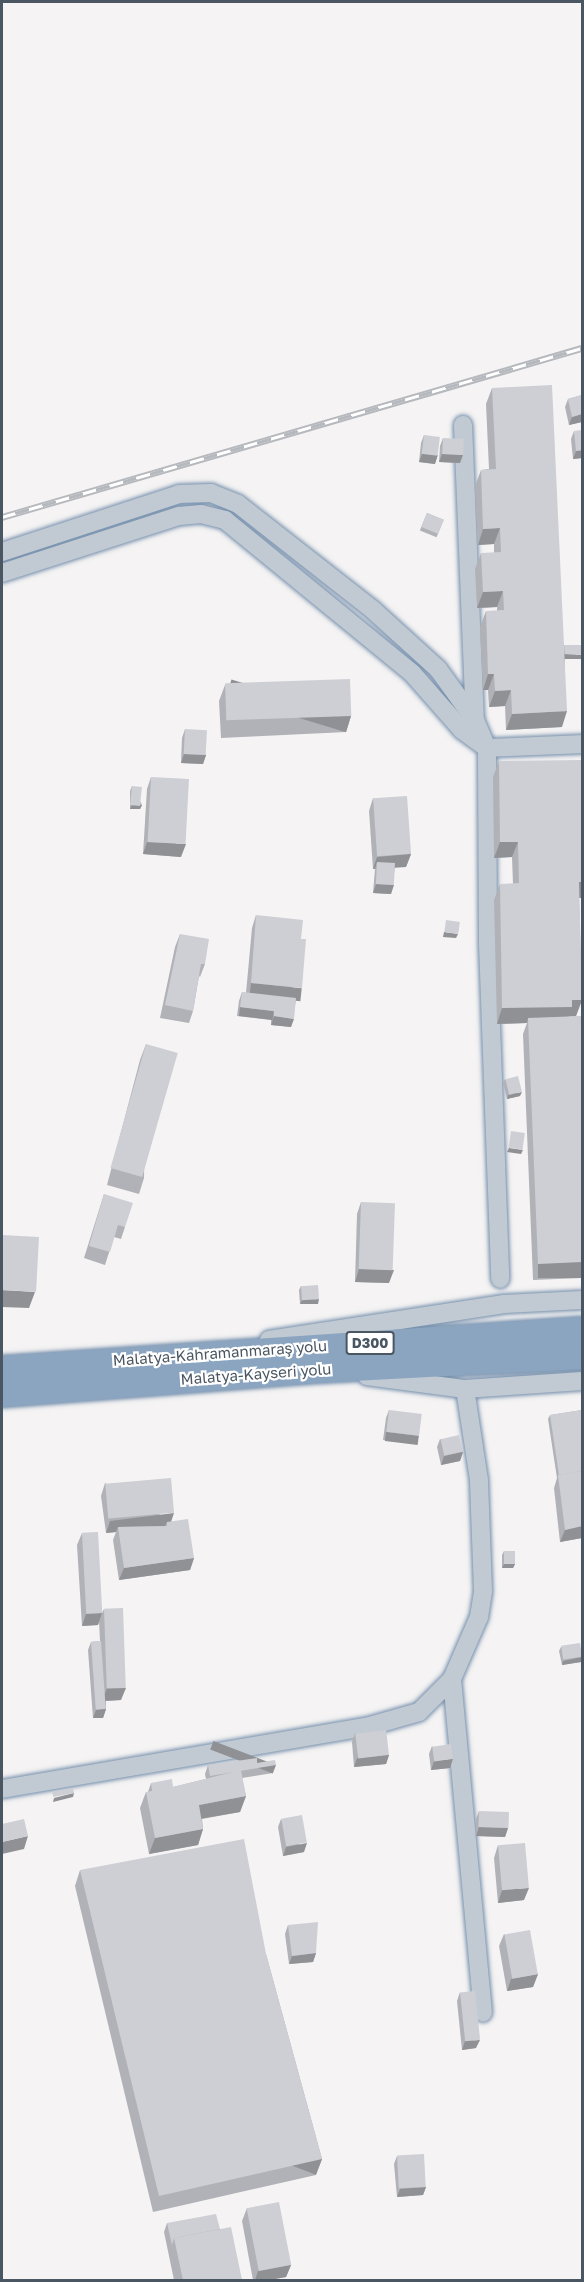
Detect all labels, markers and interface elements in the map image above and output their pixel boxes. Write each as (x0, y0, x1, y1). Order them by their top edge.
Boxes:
road number: D300 (344, 1332, 395, 1354)
street label: Malatya-Kahramanmaraş yolu (112, 1337, 328, 1369)
street label: Malatya-Kayseri yolu (180, 1360, 332, 1388)

